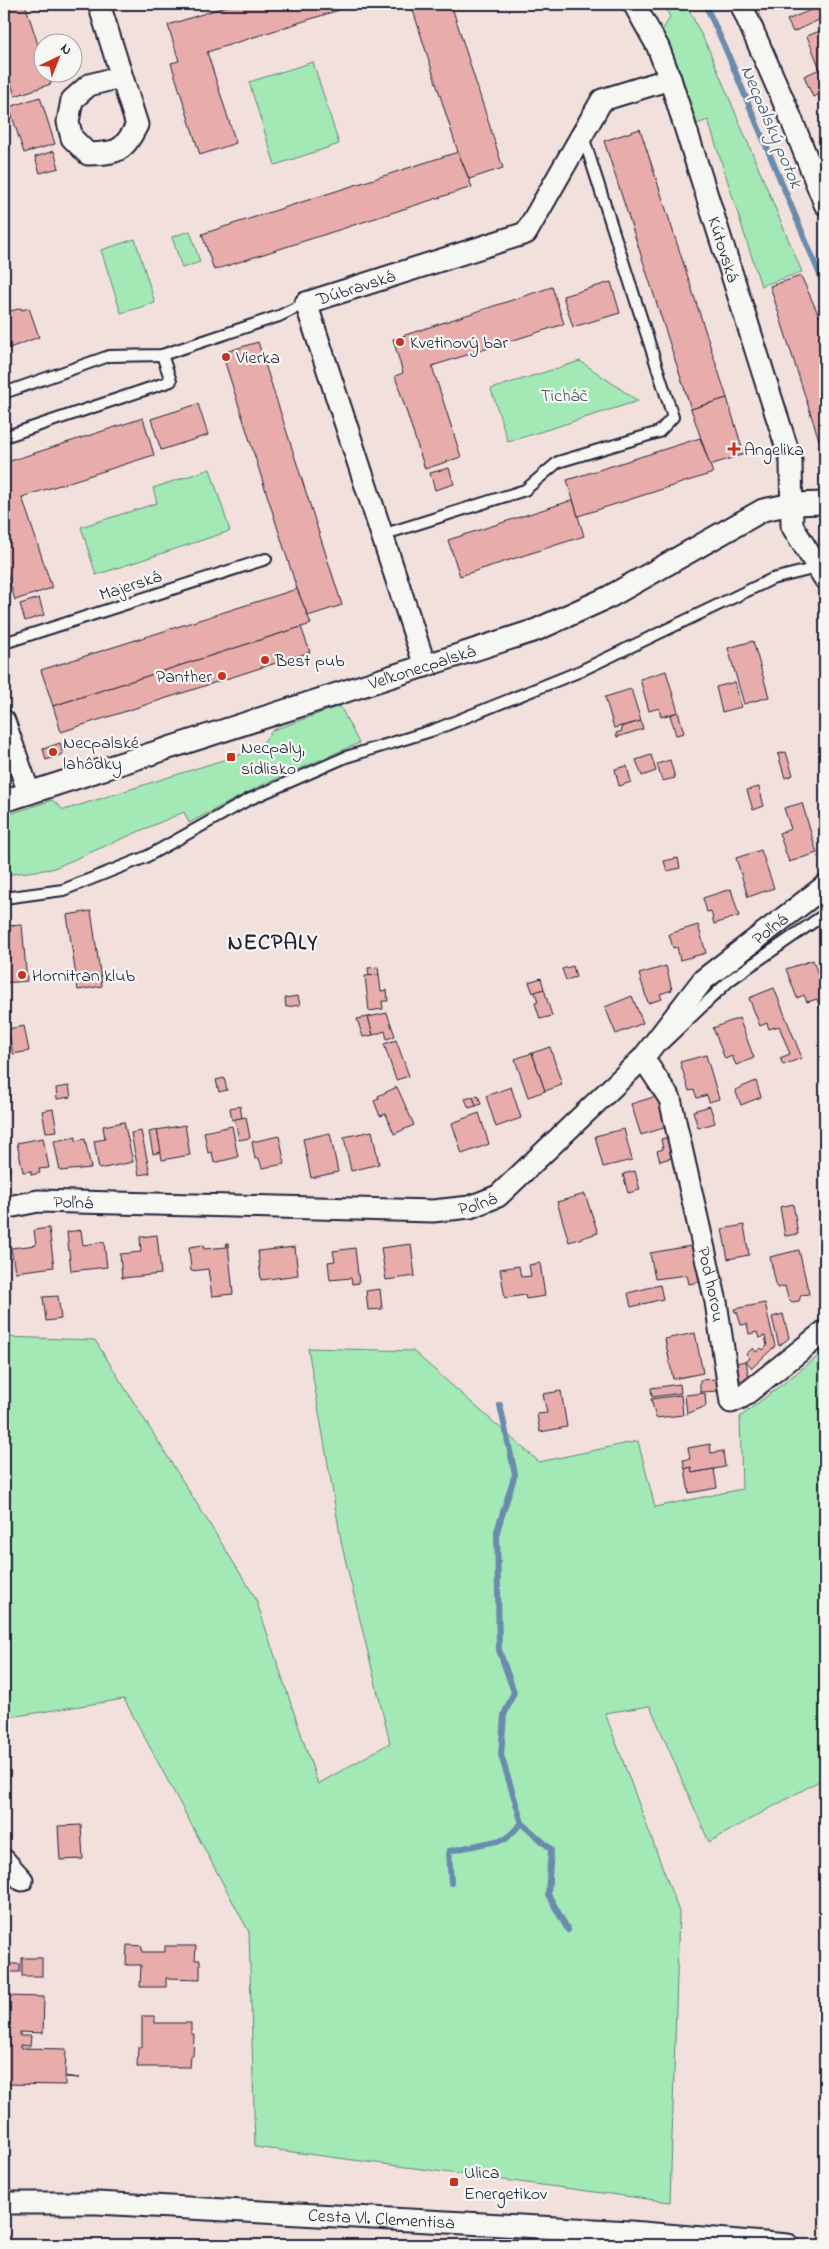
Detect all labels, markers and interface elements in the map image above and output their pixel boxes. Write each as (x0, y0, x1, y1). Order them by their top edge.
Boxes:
north arrow (32, 32, 82, 82)
text: N (55, 39, 76, 60)
water label: Necpalský potok (733, 61, 809, 193)
street label: Kútovská (699, 214, 745, 286)
street label: Dúbravská (312, 264, 399, 314)
place label: Kvetinový bar (410, 331, 508, 357)
marker: Kvetinový bar (394, 336, 406, 348)
place label: Vierka (235, 346, 280, 372)
marker: Vierka (220, 351, 232, 363)
park label: Ticháč (540, 384, 588, 410)
place label: Angelika (744, 438, 804, 465)
marker: Angelika (728, 443, 740, 455)
street label: Majerská (96, 565, 165, 609)
street label: Veľkonecpalská (365, 639, 479, 698)
place label: Best pub (274, 649, 345, 675)
marker: Best pub (259, 654, 271, 666)
place label: Panther (156, 665, 212, 691)
marker: Panther (216, 670, 228, 682)
place label: Necpalské lahôdky (63, 731, 140, 778)
place label: Necpaly, sídlisko (241, 736, 305, 783)
marker: Necpalské lahôdky (47, 746, 59, 758)
marker: Necpaly, sídlisko (225, 751, 237, 763)
street label: Poľná (747, 908, 795, 953)
district label: NECPALY (228, 928, 318, 960)
place label: Hornitran klub (32, 964, 135, 990)
marker: Hornitran klub (16, 969, 28, 981)
street label: Poľná (457, 1187, 501, 1223)
street label: Poľná (53, 1190, 93, 1217)
street label: Pod horou (689, 1244, 730, 1324)
place label: Ulica Energetikov (464, 2161, 547, 2209)
marker: Ulica Energetikov (448, 2176, 460, 2188)
street label: Cesta Vl. Clementisa (307, 2203, 456, 2237)

